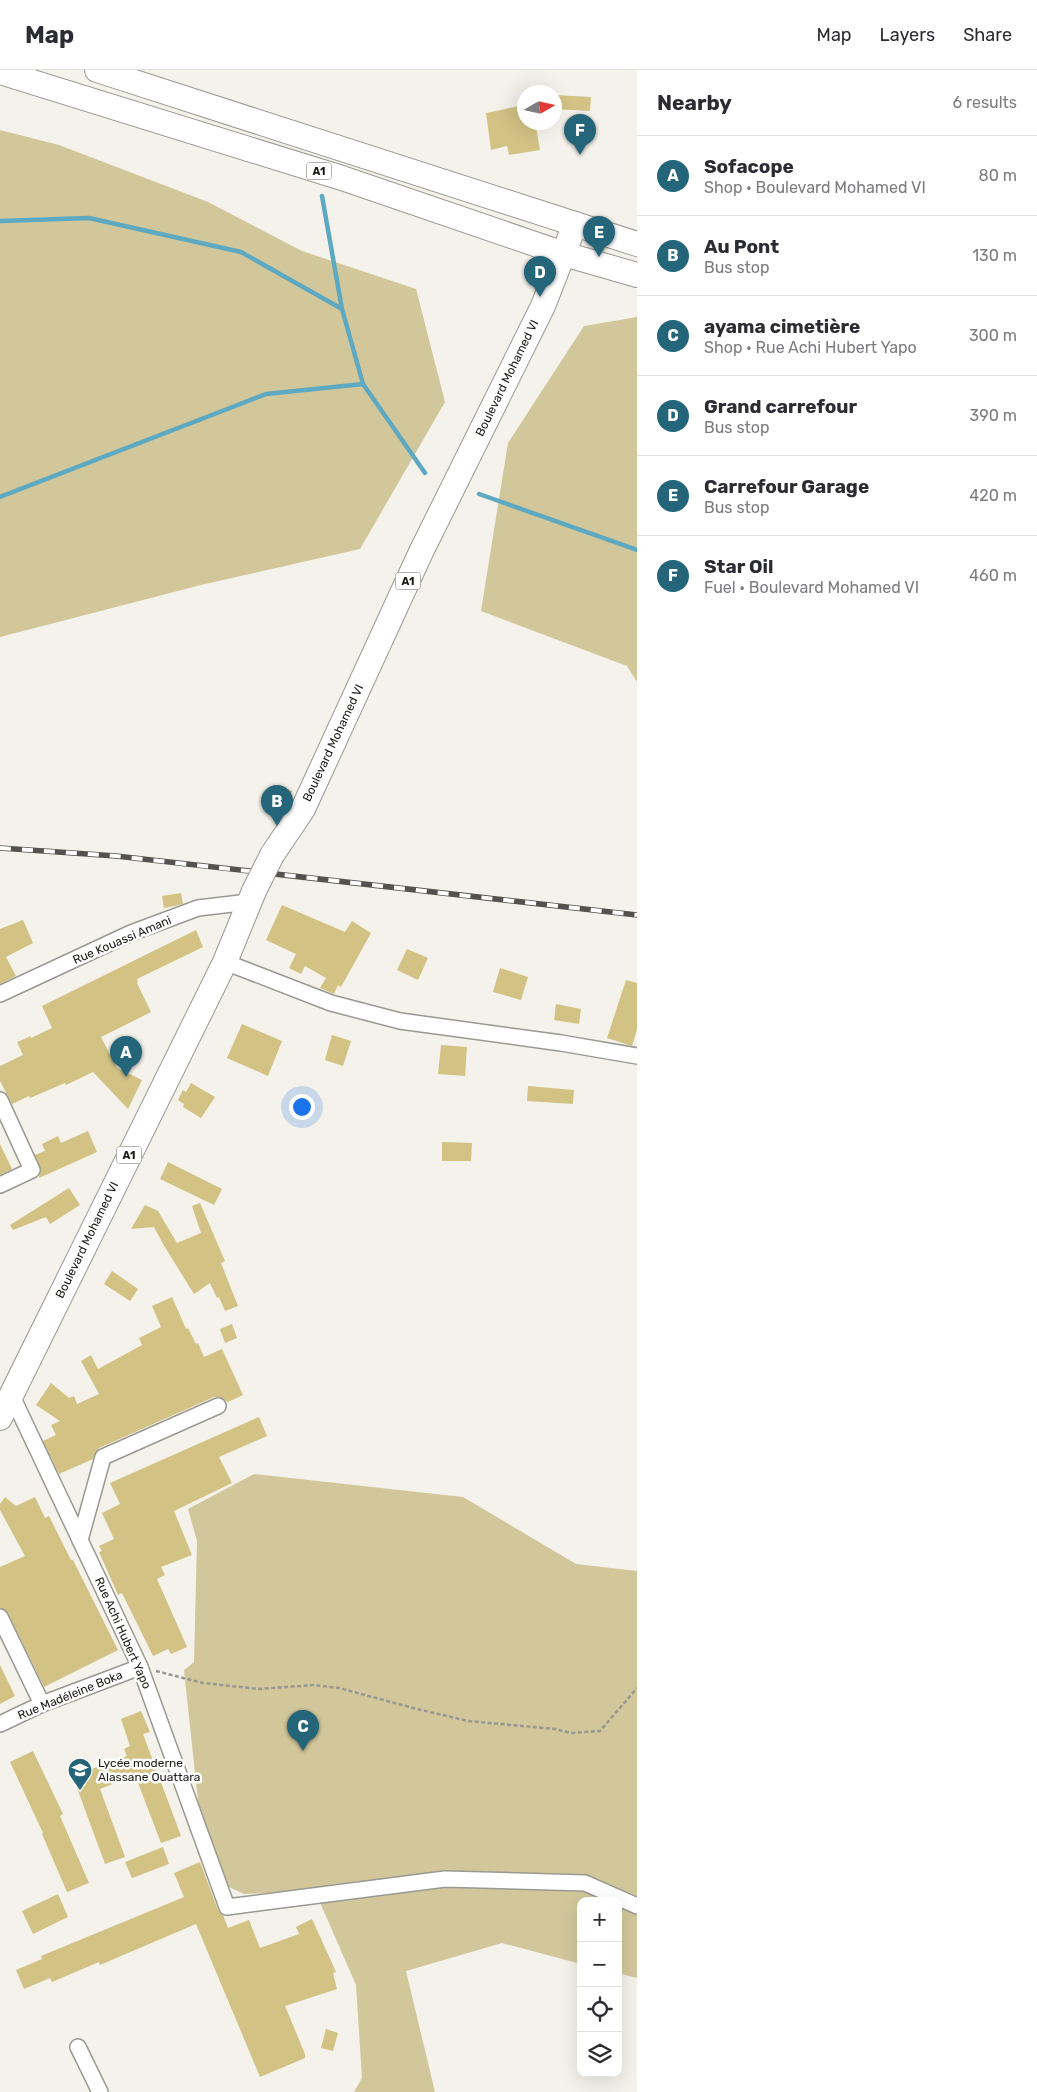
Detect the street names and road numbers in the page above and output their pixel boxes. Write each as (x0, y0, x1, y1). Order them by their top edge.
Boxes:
road number: A1 (306, 162, 332, 180)
street label: Boulevard Mohamed VI (473, 318, 541, 438)
road number: A1 (396, 572, 420, 590)
street label: Boulevard Mohamed VI (300, 682, 366, 804)
street label: Rue Kouassi Amani (71, 913, 173, 967)
road number: A1 (116, 1146, 142, 1164)
street label: Boulevard Mohamed VI (53, 1180, 121, 1300)
street label: Rue Achi Hubert Yapo (92, 1575, 154, 1691)
street label: Rue Madéleine Boka (16, 1668, 124, 1722)

